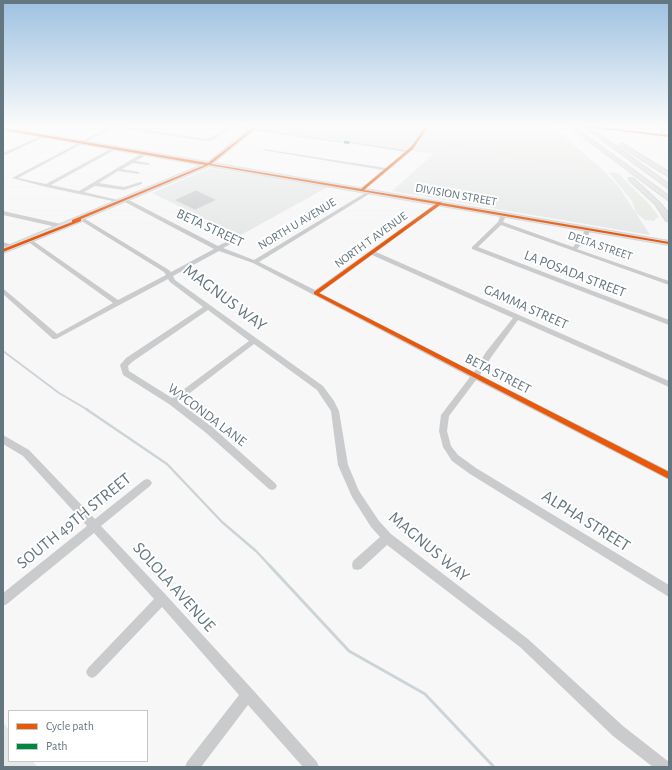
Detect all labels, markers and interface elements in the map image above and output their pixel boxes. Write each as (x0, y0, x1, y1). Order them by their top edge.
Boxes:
street label: DIVISION STREET (414, 181, 498, 209)
street label: NORTH U AVENUE (256, 195, 338, 253)
street label: BETA STREET (174, 205, 246, 251)
street label: NORTH T AVENUE (332, 209, 410, 271)
street label: DELTA STREET (566, 228, 634, 264)
street label: LA POSADA STREET (522, 247, 628, 301)
street label: MAGNUS WAY (179, 260, 271, 336)
street label: GAMMA STREET (481, 281, 571, 333)
street label: BETA STREET (462, 350, 534, 398)
street label: WYCONDA LANE (164, 380, 250, 450)
street label: SOUTH 49TH STREET (13, 469, 135, 573)
street label: ALPHA STREET (538, 486, 634, 556)
street label: MAGNUS WAY (384, 507, 474, 587)
street label: SOLOLA AVENUE (128, 538, 220, 636)
legend (8, 710, 148, 762)
text: Cycle path (46, 720, 94, 732)
text: Path (46, 740, 68, 752)

